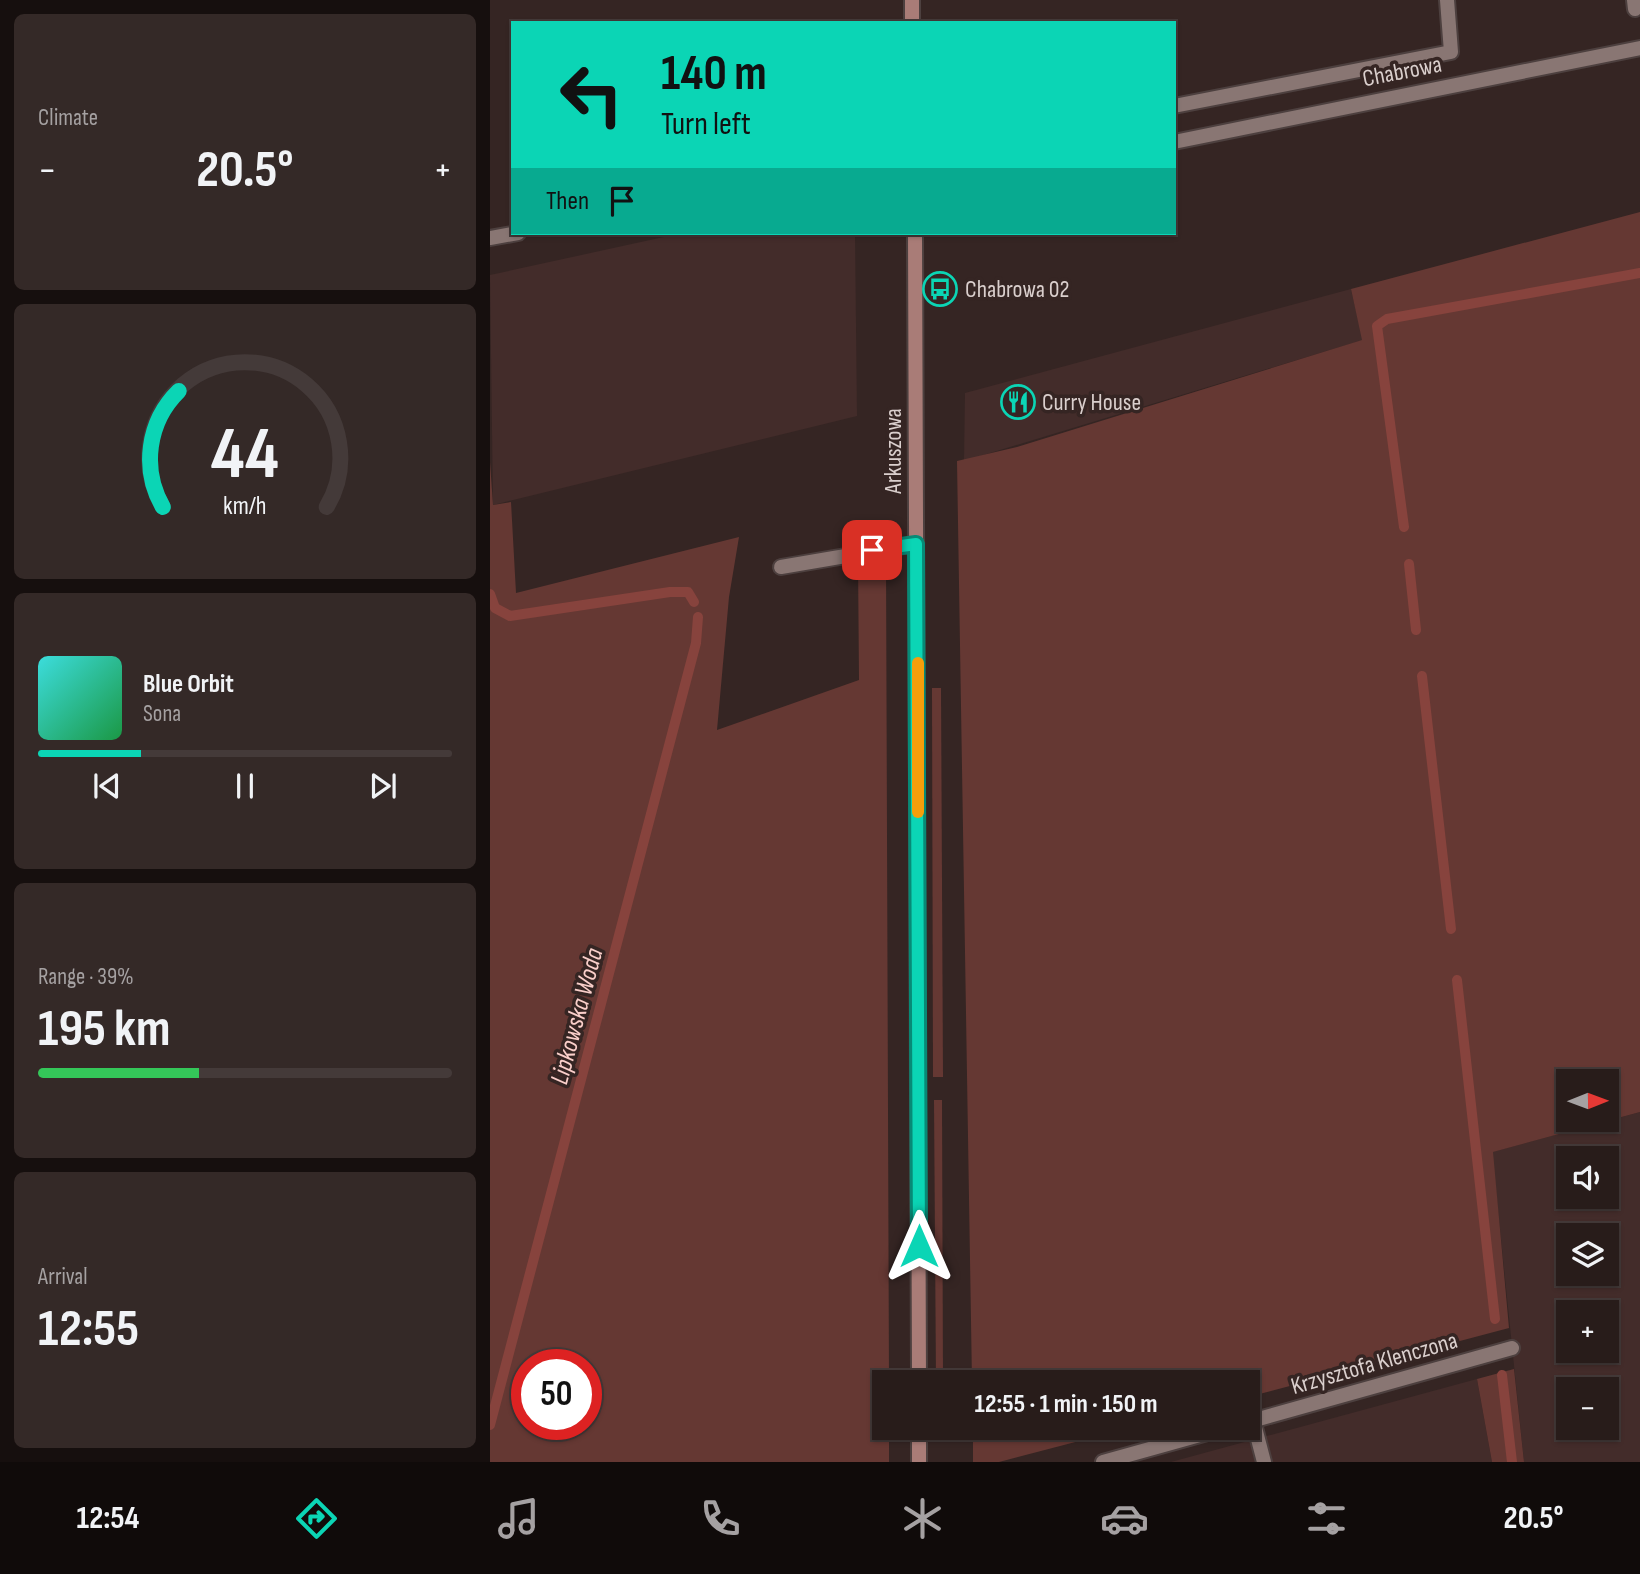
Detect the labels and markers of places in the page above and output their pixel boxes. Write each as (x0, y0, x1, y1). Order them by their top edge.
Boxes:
bus stop icon: Chabrowa 02 (921, 270, 959, 308)
place label: Chabrowa 02 (965, 275, 1069, 304)
restaurant icon: Curry House (999, 383, 1037, 421)
place label: Curry House (1042, 388, 1141, 417)
pin (842, 520, 902, 580)

